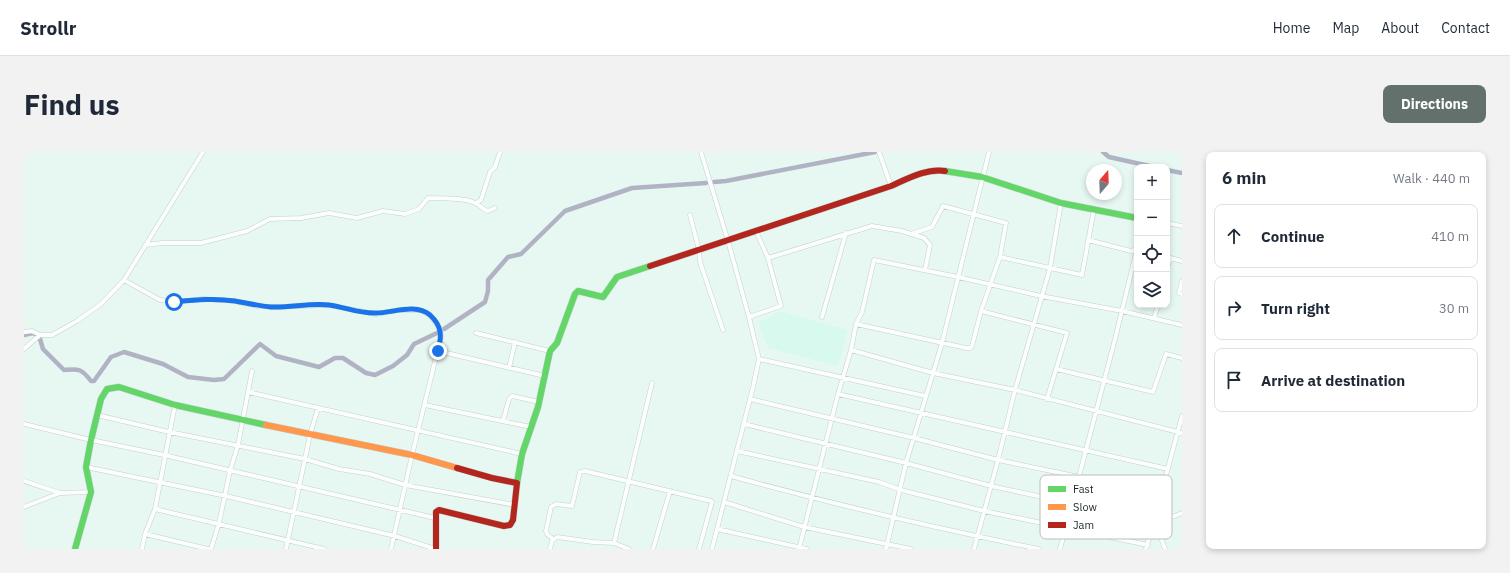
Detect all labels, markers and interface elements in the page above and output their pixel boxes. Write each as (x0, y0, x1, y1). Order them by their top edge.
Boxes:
text: Strollr (20, 16, 76, 40)
text: Home (1273, 19, 1310, 37)
text: Map (1332, 19, 1359, 37)
text: About (1381, 19, 1419, 37)
text: Contact (1441, 19, 1490, 37)
button: Directions (1383, 85, 1486, 123)
text: Find us (24, 86, 120, 123)
north arrow (1086, 164, 1122, 200)
map controls (1134, 164, 1170, 308)
button: + (1134, 164, 1170, 200)
text: 6 min (1222, 167, 1266, 189)
text: Walk · 440 m (1393, 170, 1470, 187)
button: − (1134, 200, 1170, 236)
icon: ahead (1223, 225, 1245, 247)
text: Continue (1261, 227, 1325, 246)
text: 410 m (1431, 228, 1469, 245)
button: locate (1134, 236, 1170, 272)
button: layers (1134, 272, 1170, 308)
route start (165, 293, 183, 311)
icon: right (1223, 297, 1245, 319)
text: Turn right (1261, 299, 1330, 318)
text: 30 m (1439, 300, 1469, 317)
route end (429, 342, 447, 360)
icon: arrive (1223, 369, 1245, 391)
text: Arrive at destination (1261, 371, 1405, 390)
legend (1040, 475, 1172, 539)
text: Fast (1073, 482, 1094, 496)
text: Slow (1073, 500, 1097, 514)
text: Jam (1073, 518, 1094, 532)

